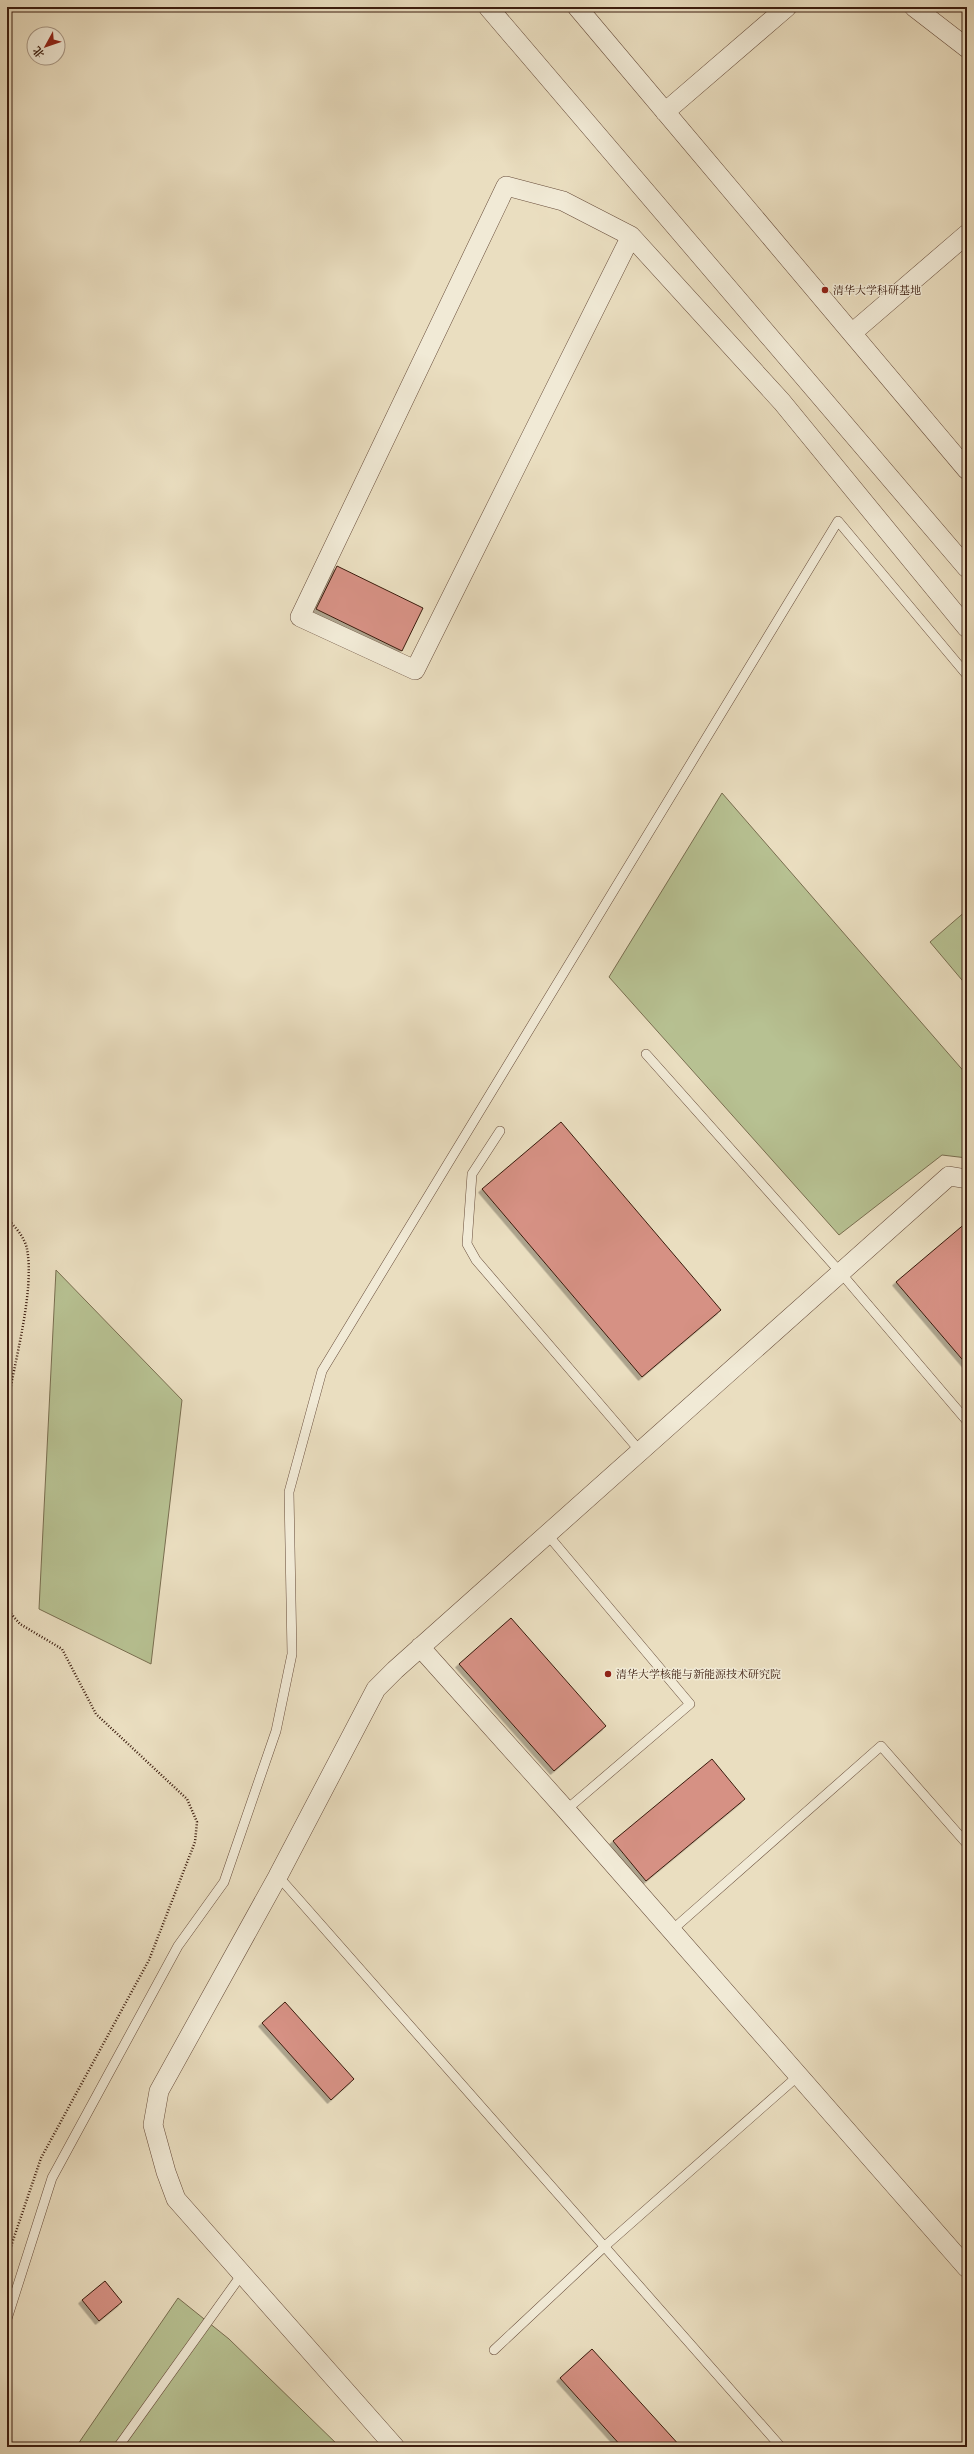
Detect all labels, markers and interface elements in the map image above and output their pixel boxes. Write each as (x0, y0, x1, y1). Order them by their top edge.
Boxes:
north arrow (26, 26, 66, 66)
text: 北 (30, 44, 47, 60)
place label: 清华大学科研基地 (833, 284, 921, 297)
marker: 清华大学科研基地 (820, 285, 830, 295)
place label: 清华大学核能与新能源技术研究院 (616, 1668, 781, 1681)
marker: 清华大学核能与新能源技术研究院 (603, 1669, 613, 1679)

